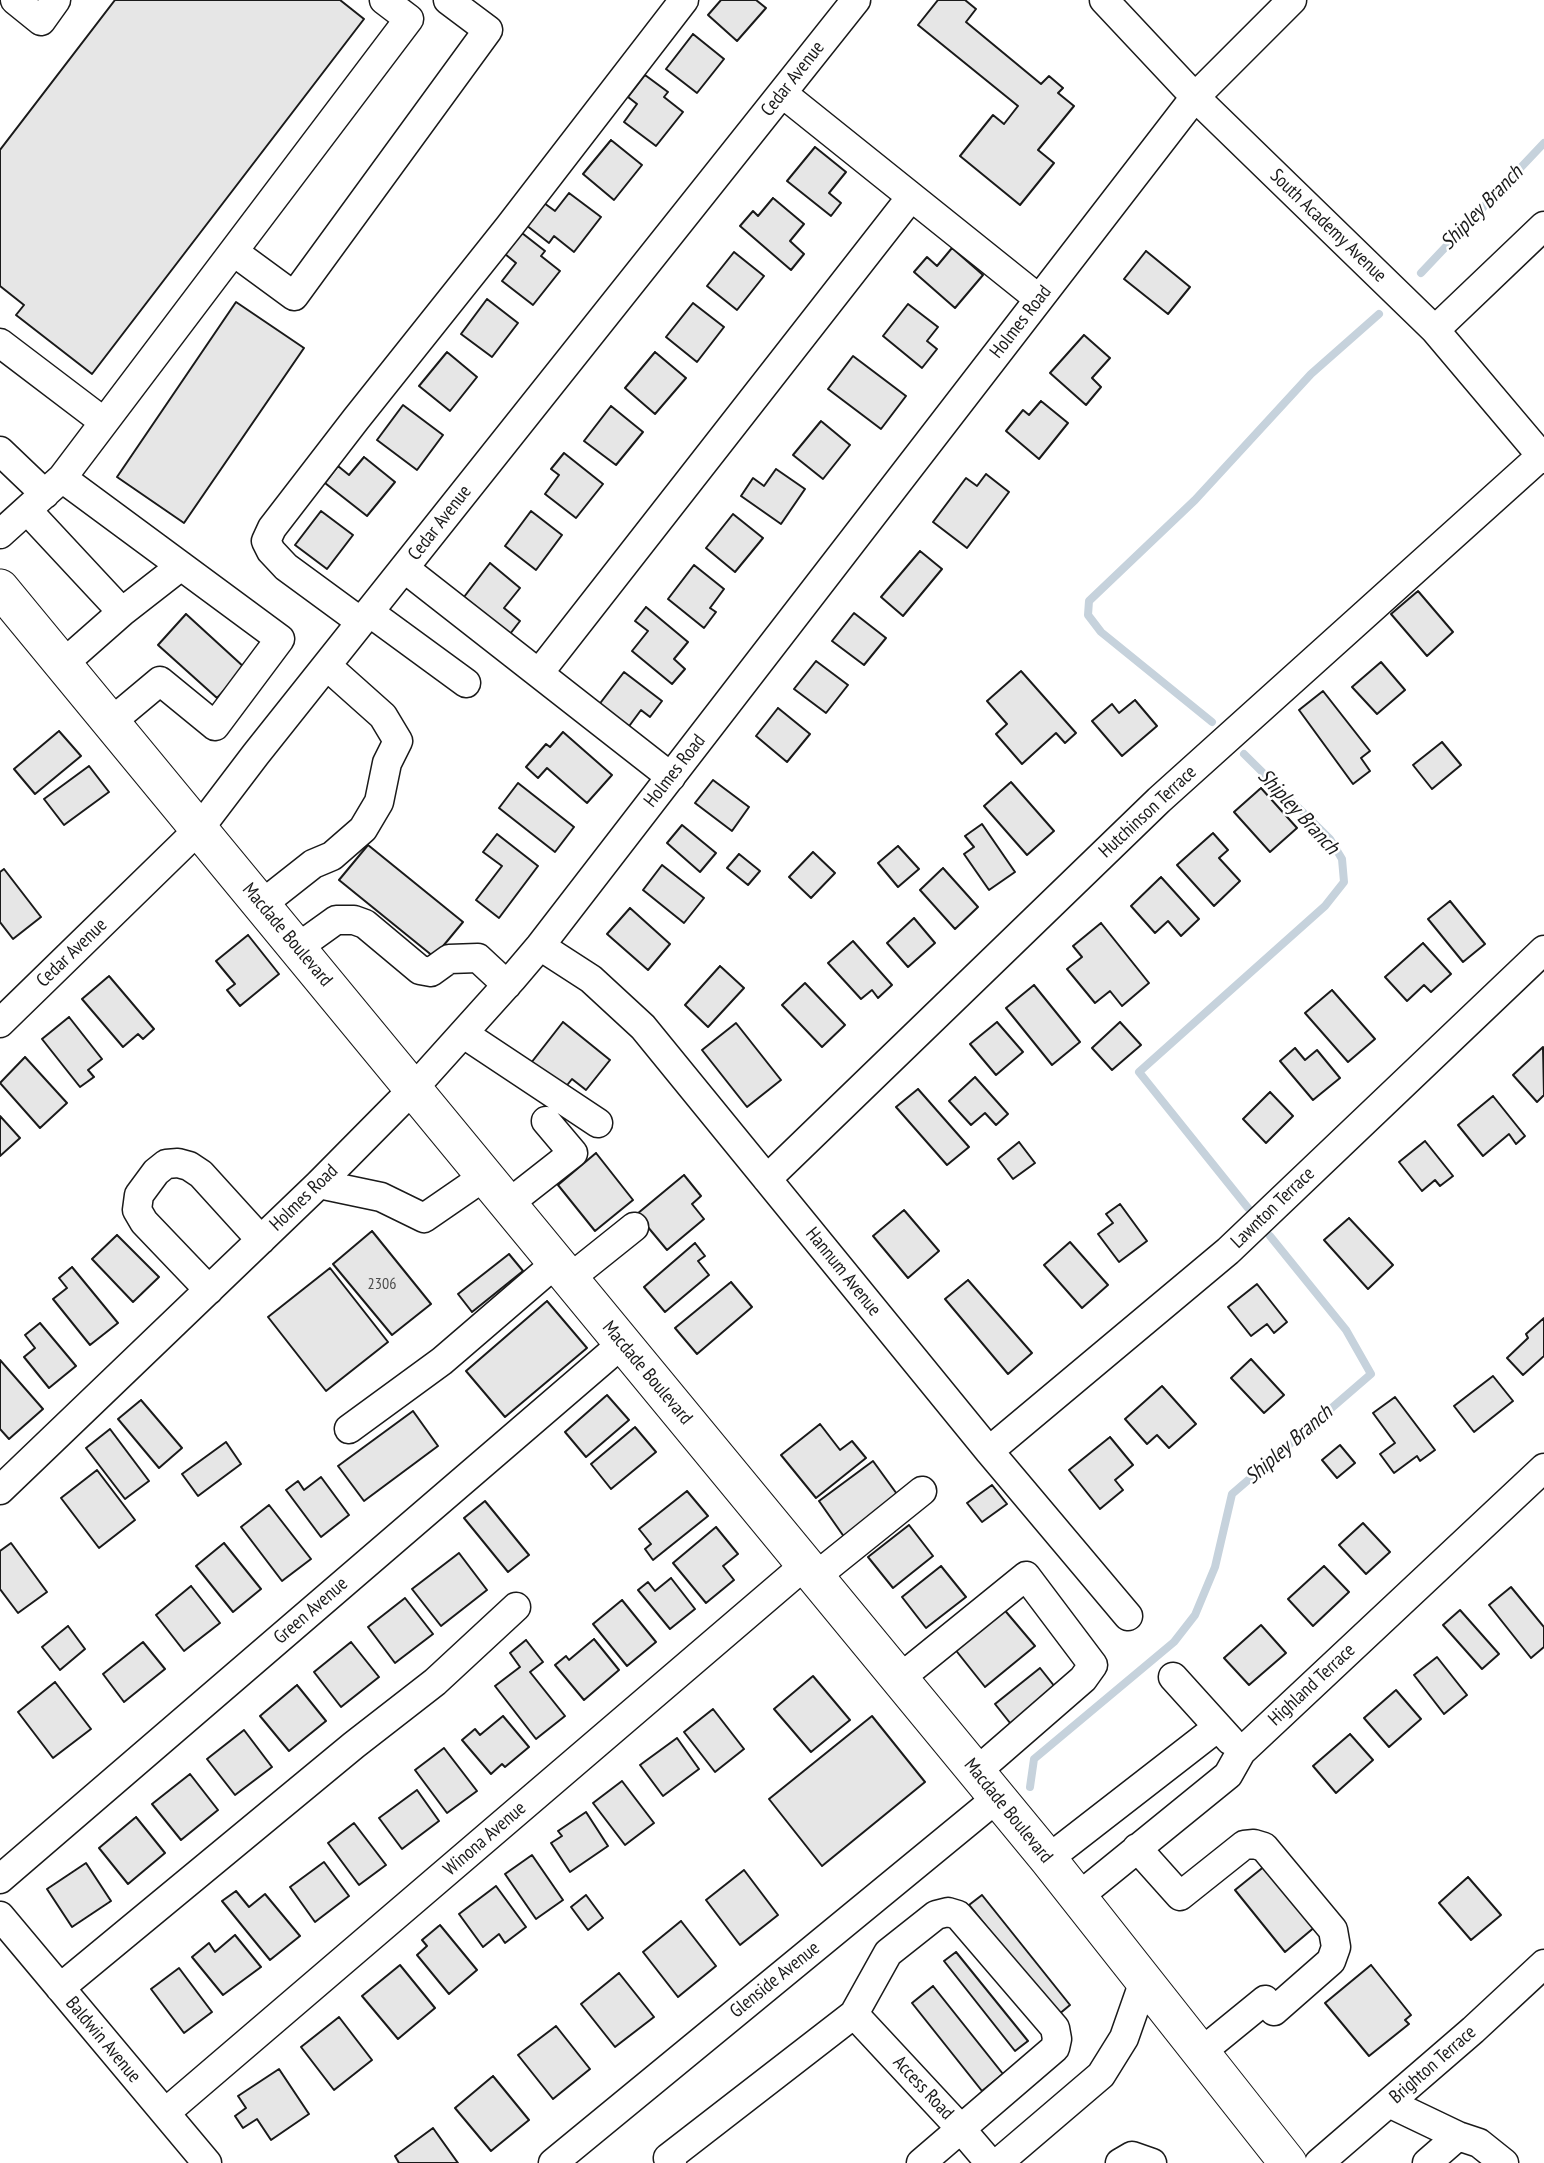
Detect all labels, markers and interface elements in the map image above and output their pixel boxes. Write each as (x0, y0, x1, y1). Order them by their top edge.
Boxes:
street label: Cedar Avenue (757, 37, 829, 121)
water label: Shipley Branch (1436, 161, 1528, 255)
street label: South Academy Avenue (1265, 165, 1391, 287)
street label: Holmes Road (986, 281, 1056, 363)
street label: Cedar Avenue (404, 481, 476, 565)
street label: Holmes Road (640, 730, 710, 812)
street label: Hutchinson Terrace (1095, 761, 1201, 863)
water label: Shipley Branch (1252, 764, 1344, 860)
street label: Macdade Boulevard (237, 879, 337, 991)
street label: Cedar Avenue (32, 914, 112, 992)
street label: Holmes Road (265, 1160, 343, 1236)
street label: Lawnton Terrace (1227, 1163, 1319, 1253)
street label: Hannum Avenue (800, 1223, 886, 1321)
house number: 2306 (368, 1274, 396, 1294)
street label: Macdade Boulevard (597, 1317, 697, 1429)
water label: Shipley Branch (1240, 1400, 1338, 1490)
street label: Green Avenue (269, 1573, 353, 1649)
street label: Highland Terrace (1264, 1639, 1360, 1731)
street label: Macdade Boulevard (959, 1754, 1057, 1868)
street label: Winona Avenue (439, 1797, 531, 1881)
street label: Glenside Avenue (726, 1937, 824, 2023)
street label: Baldwin Avenue (61, 1992, 145, 2088)
street label: Brighton Terrace (1385, 2021, 1481, 2109)
street label: Access Road (888, 2051, 958, 2125)

